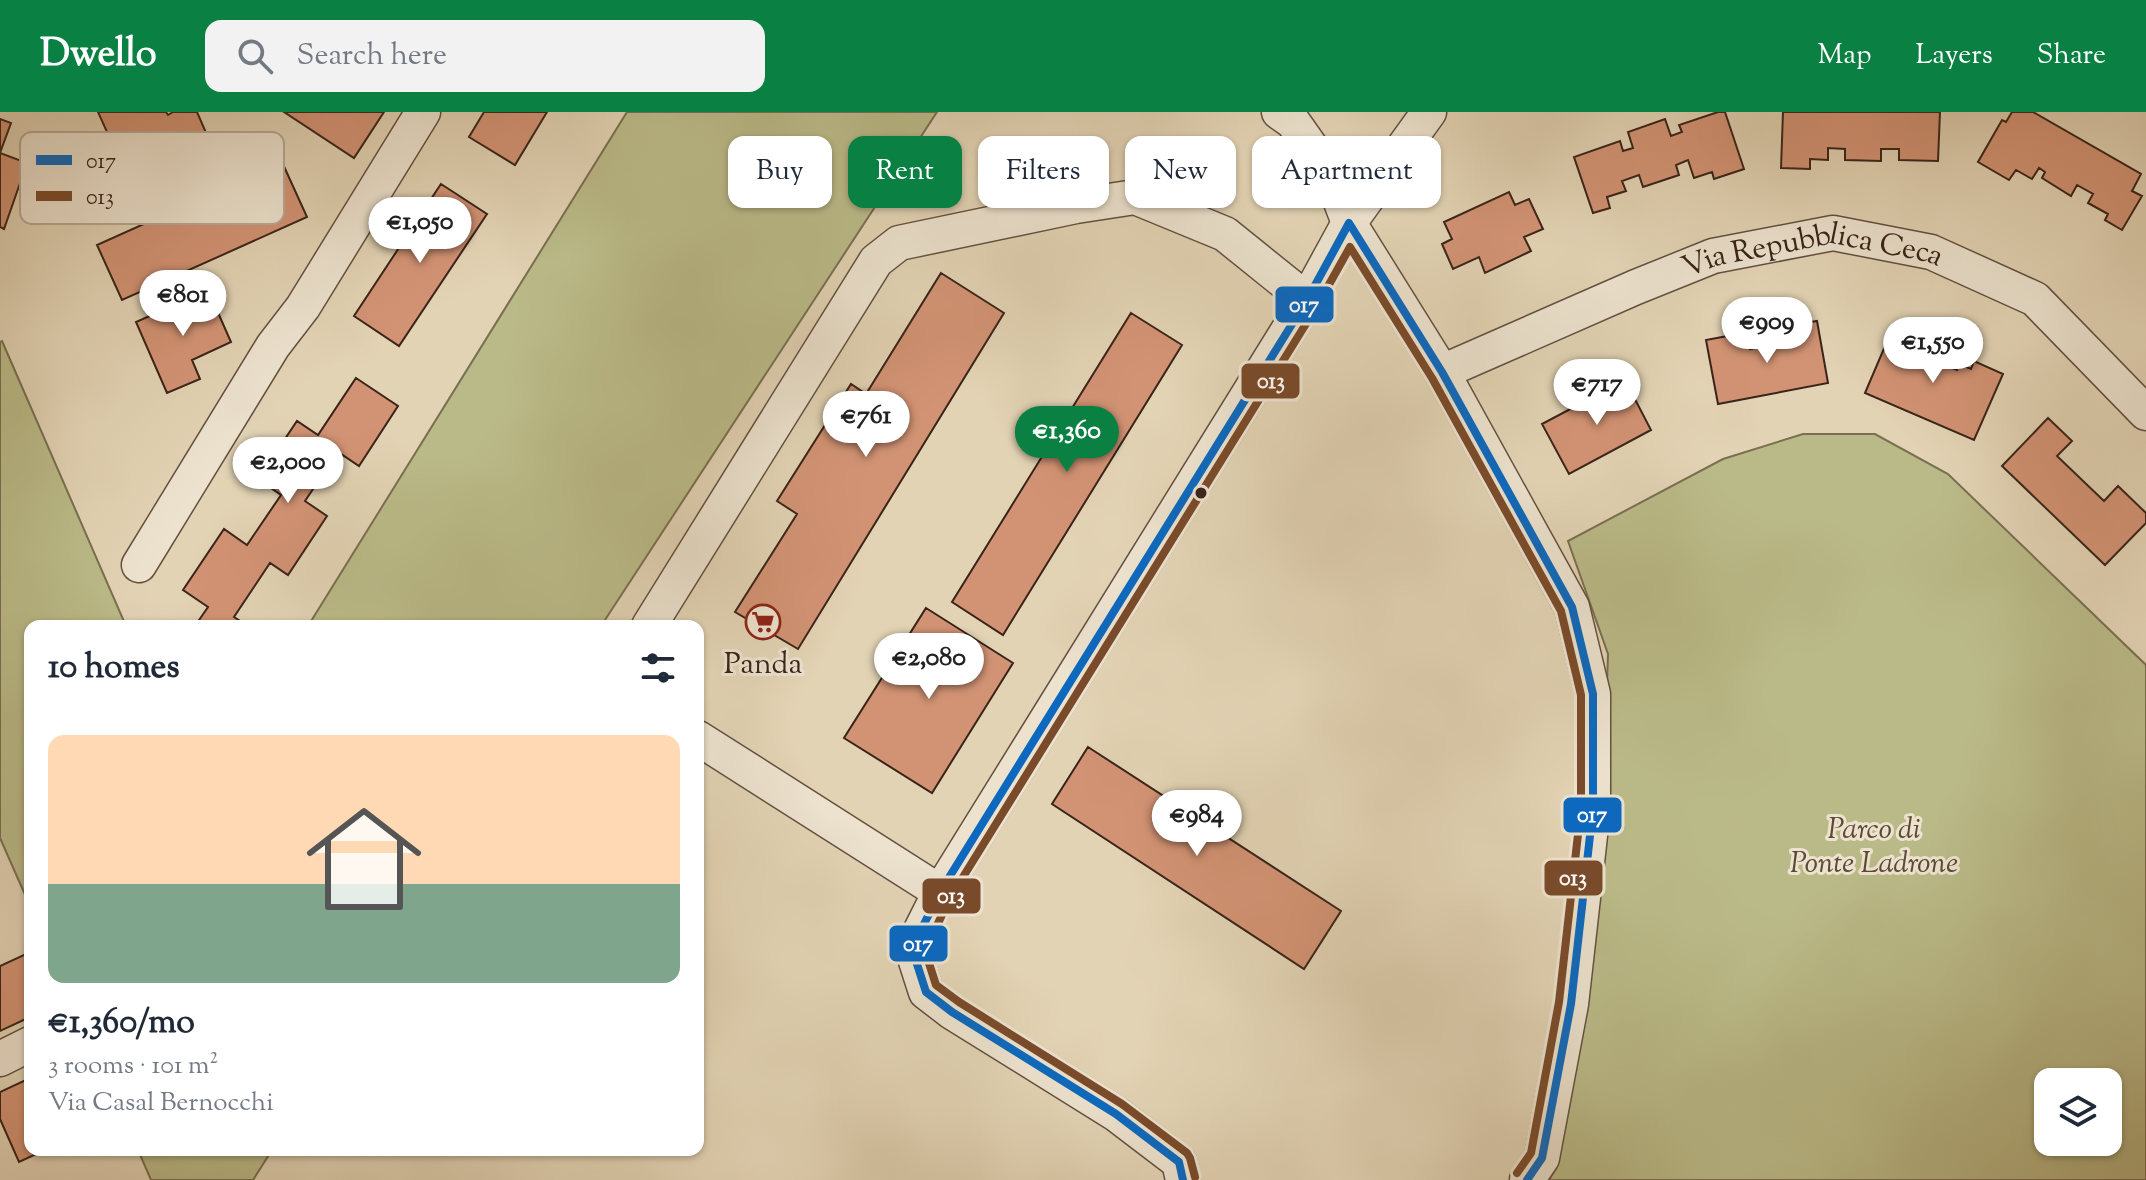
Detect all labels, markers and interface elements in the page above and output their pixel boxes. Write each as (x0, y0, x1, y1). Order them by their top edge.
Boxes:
search box (205, 20, 765, 92)
text: Dwello (40, 29, 157, 83)
icon: search (233, 34, 277, 78)
text: Search here (297, 35, 447, 78)
text: Map (1818, 36, 1871, 76)
text: Layers (1915, 36, 1993, 76)
text: Share (2037, 36, 2106, 76)
legend (20, 132, 284, 224)
chip: Buy (728, 136, 832, 208)
chip: Rent (848, 136, 962, 208)
chip: Filters (978, 136, 1109, 208)
chip: New (1125, 136, 1236, 208)
chip: Apartment (1252, 136, 1441, 208)
text: 017 (86, 147, 116, 179)
text: 013 (86, 183, 114, 215)
pin: €1,050 (355, 197, 485, 265)
text: €1,050 (387, 204, 453, 241)
street label: Via Repubblica Ceca (1676, 214, 1950, 290)
pin: €801 (136, 270, 230, 338)
text: €801 (157, 277, 209, 314)
line badge: 017 (1274, 285, 1335, 324)
text: 017 (1289, 291, 1320, 323)
pin: €909 (1720, 297, 1814, 365)
text: €909 (1740, 304, 1795, 341)
pin: €1,550 (1868, 317, 1998, 385)
text: €1,550 (1901, 324, 1965, 361)
pin: €717 (1550, 359, 1644, 427)
line badge: 013 (1240, 362, 1301, 400)
text: €717 (1572, 366, 1622, 403)
text: 013 (1257, 367, 1285, 399)
pin: €761 (819, 391, 913, 459)
text: €761 (841, 398, 891, 435)
pin: €1,360 (1002, 406, 1132, 474)
text: €1,360 (1033, 413, 1101, 450)
pin: €2,000 (223, 437, 353, 505)
text: €2,000 (251, 444, 325, 481)
unlabelled marker (1193, 485, 1209, 501)
supermarket icon: Panda (744, 603, 782, 641)
pin: €2,080 (864, 633, 994, 701)
text: €2,080 (892, 640, 966, 677)
text: 10 homes (48, 644, 180, 693)
place label: Panda (724, 644, 802, 687)
icon: filters (636, 646, 680, 690)
icon: home (292, 787, 436, 931)
pin: €984 (1150, 790, 1244, 858)
line badge: 017 (1562, 796, 1623, 834)
text: €984 (1170, 797, 1224, 834)
text: 017 (1577, 801, 1608, 833)
park label: Parco di Ponte Ladrone (1790, 809, 1958, 886)
line badge: 013 (1543, 859, 1604, 897)
text: 013 (1559, 864, 1587, 896)
line badge: 013 (921, 877, 982, 915)
text: 013 (937, 882, 965, 914)
line badge: 017 (888, 924, 949, 963)
text: 017 (903, 930, 934, 962)
text: €1,360/mo (48, 999, 195, 1048)
text: 3 rooms · 101 m² (48, 1048, 218, 1085)
map controls (2034, 1068, 2122, 1156)
button: layers (2034, 1068, 2122, 1156)
text: Via Casal Bernocchi (48, 1085, 274, 1122)

